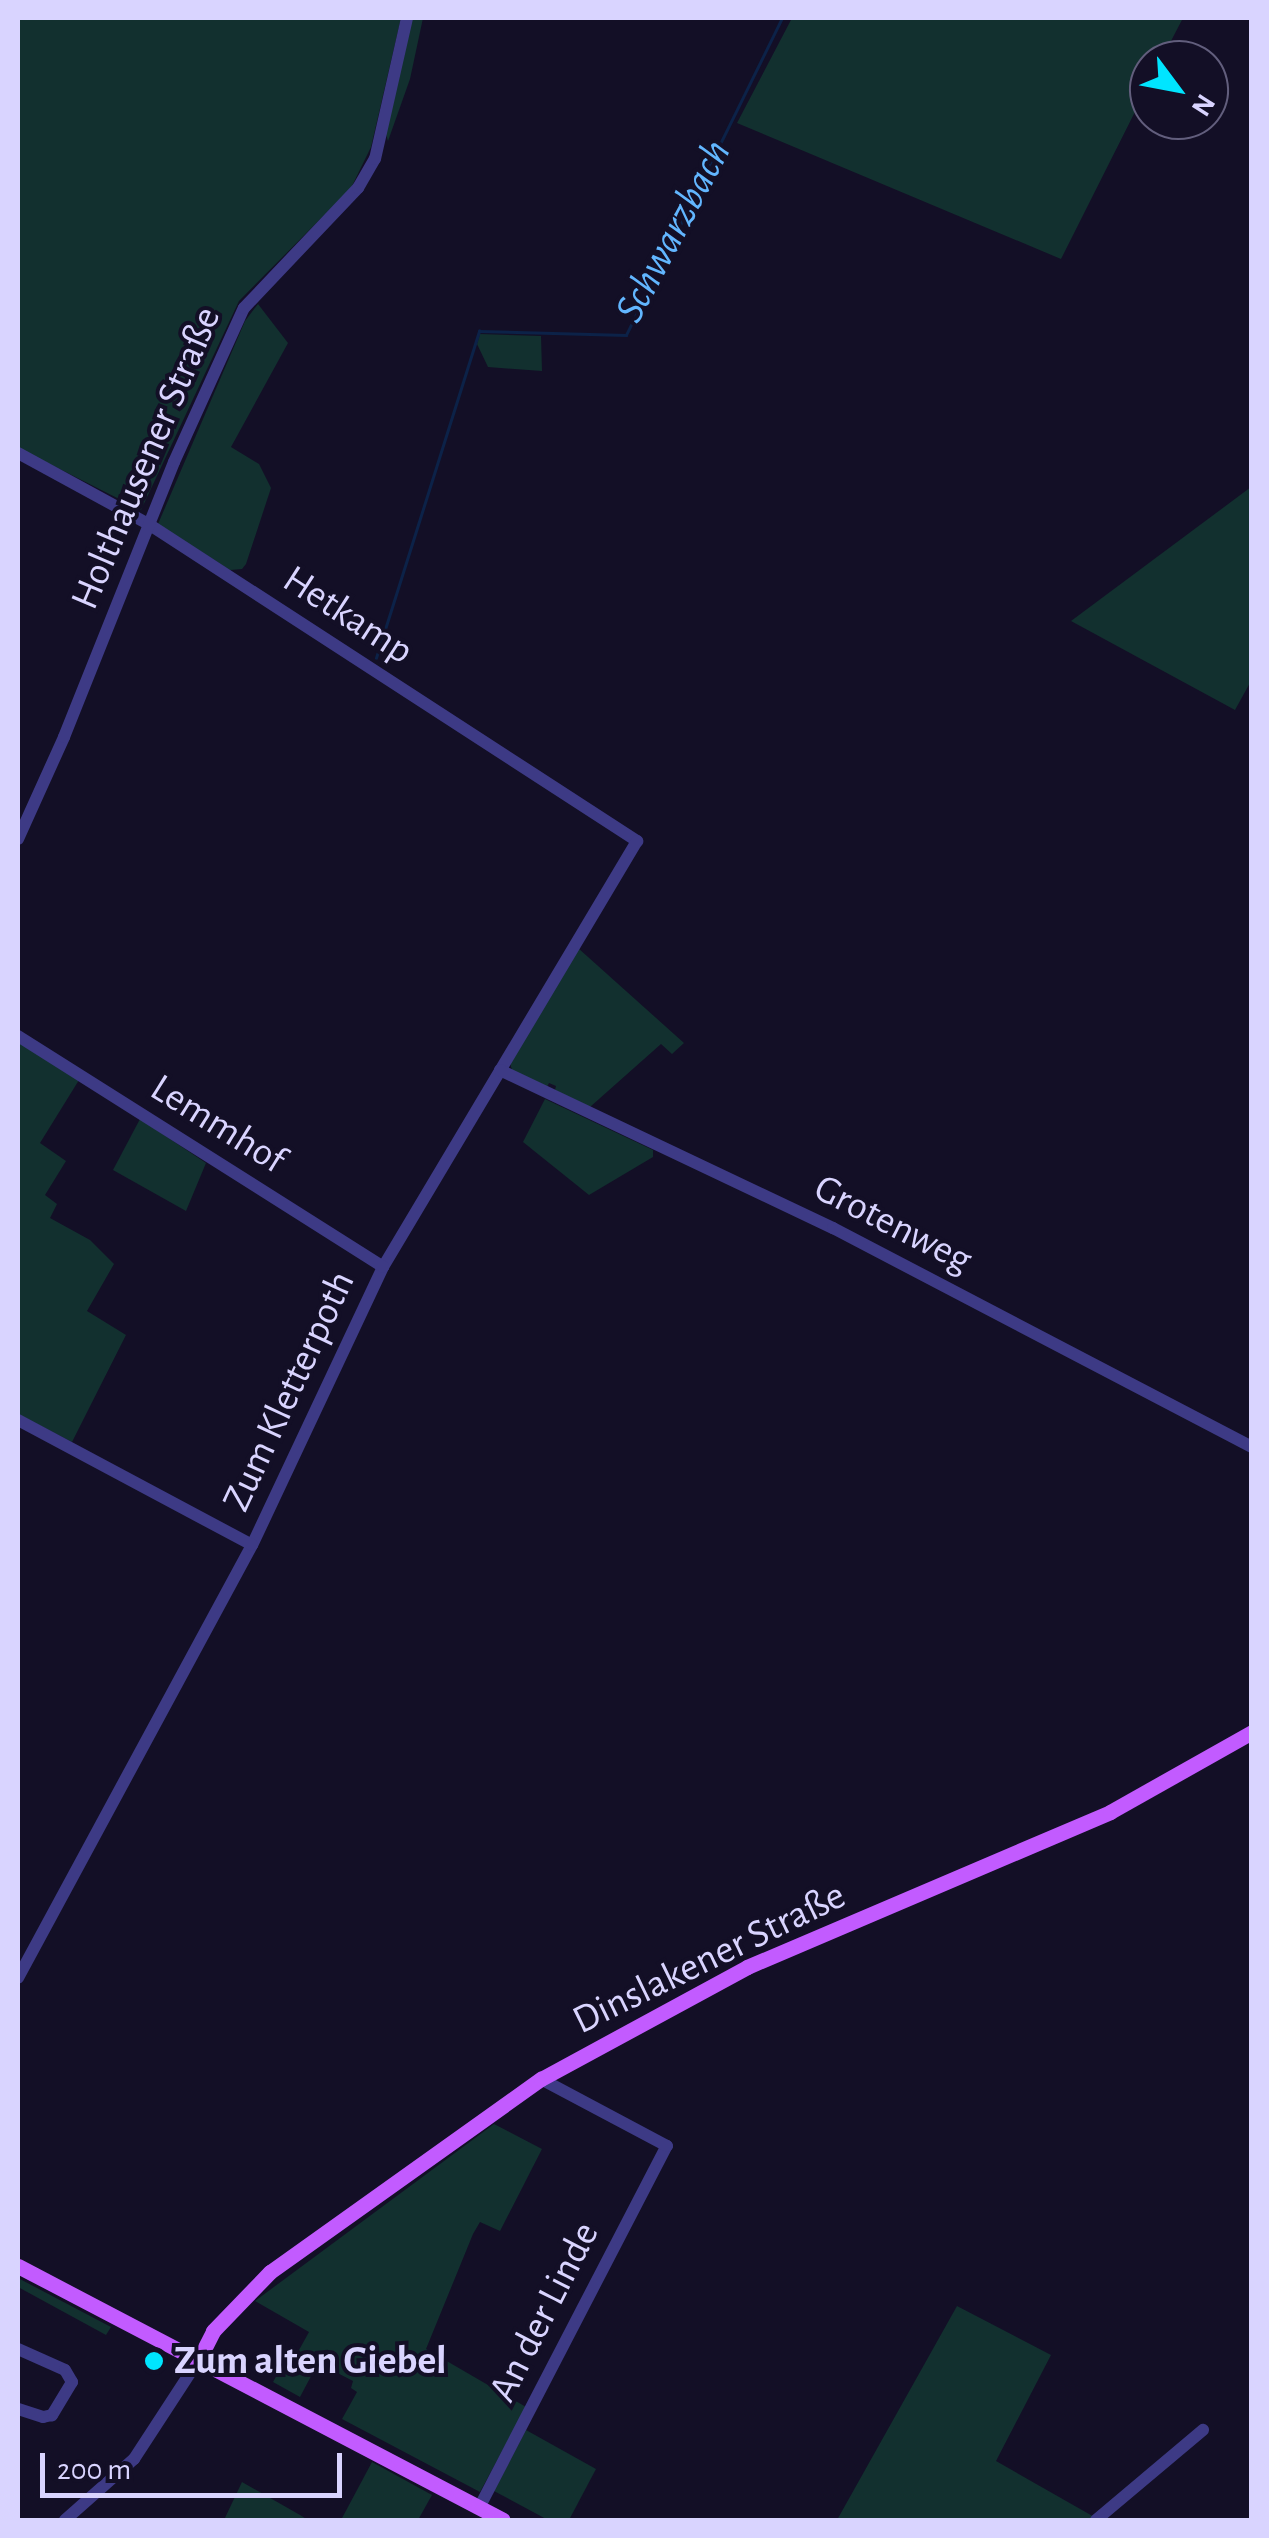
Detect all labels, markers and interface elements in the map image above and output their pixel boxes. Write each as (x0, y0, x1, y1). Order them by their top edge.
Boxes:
north arrow (1129, 40, 1229, 140)
text: N (1186, 89, 1220, 121)
water label: Schwarzbach (604, 131, 742, 331)
street label: Holthausener Straße (61, 300, 231, 616)
street label: Hetkamp (274, 555, 422, 675)
street label: Lemmhof (142, 1064, 294, 1184)
street label: Grotenweg (806, 1164, 980, 1284)
street label: Zum Kletterpoth (212, 1263, 366, 1519)
street label: Dinslakener Straße (565, 1871, 853, 2045)
street label: An der Linde (478, 2214, 610, 2410)
place label: Zum alten Giebel (174, 2337, 447, 2385)
marker: Zum alten Giebel (143, 2350, 165, 2372)
scale bar (45, 2433, 348, 2495)
text: 200 m (57, 2455, 131, 2485)

